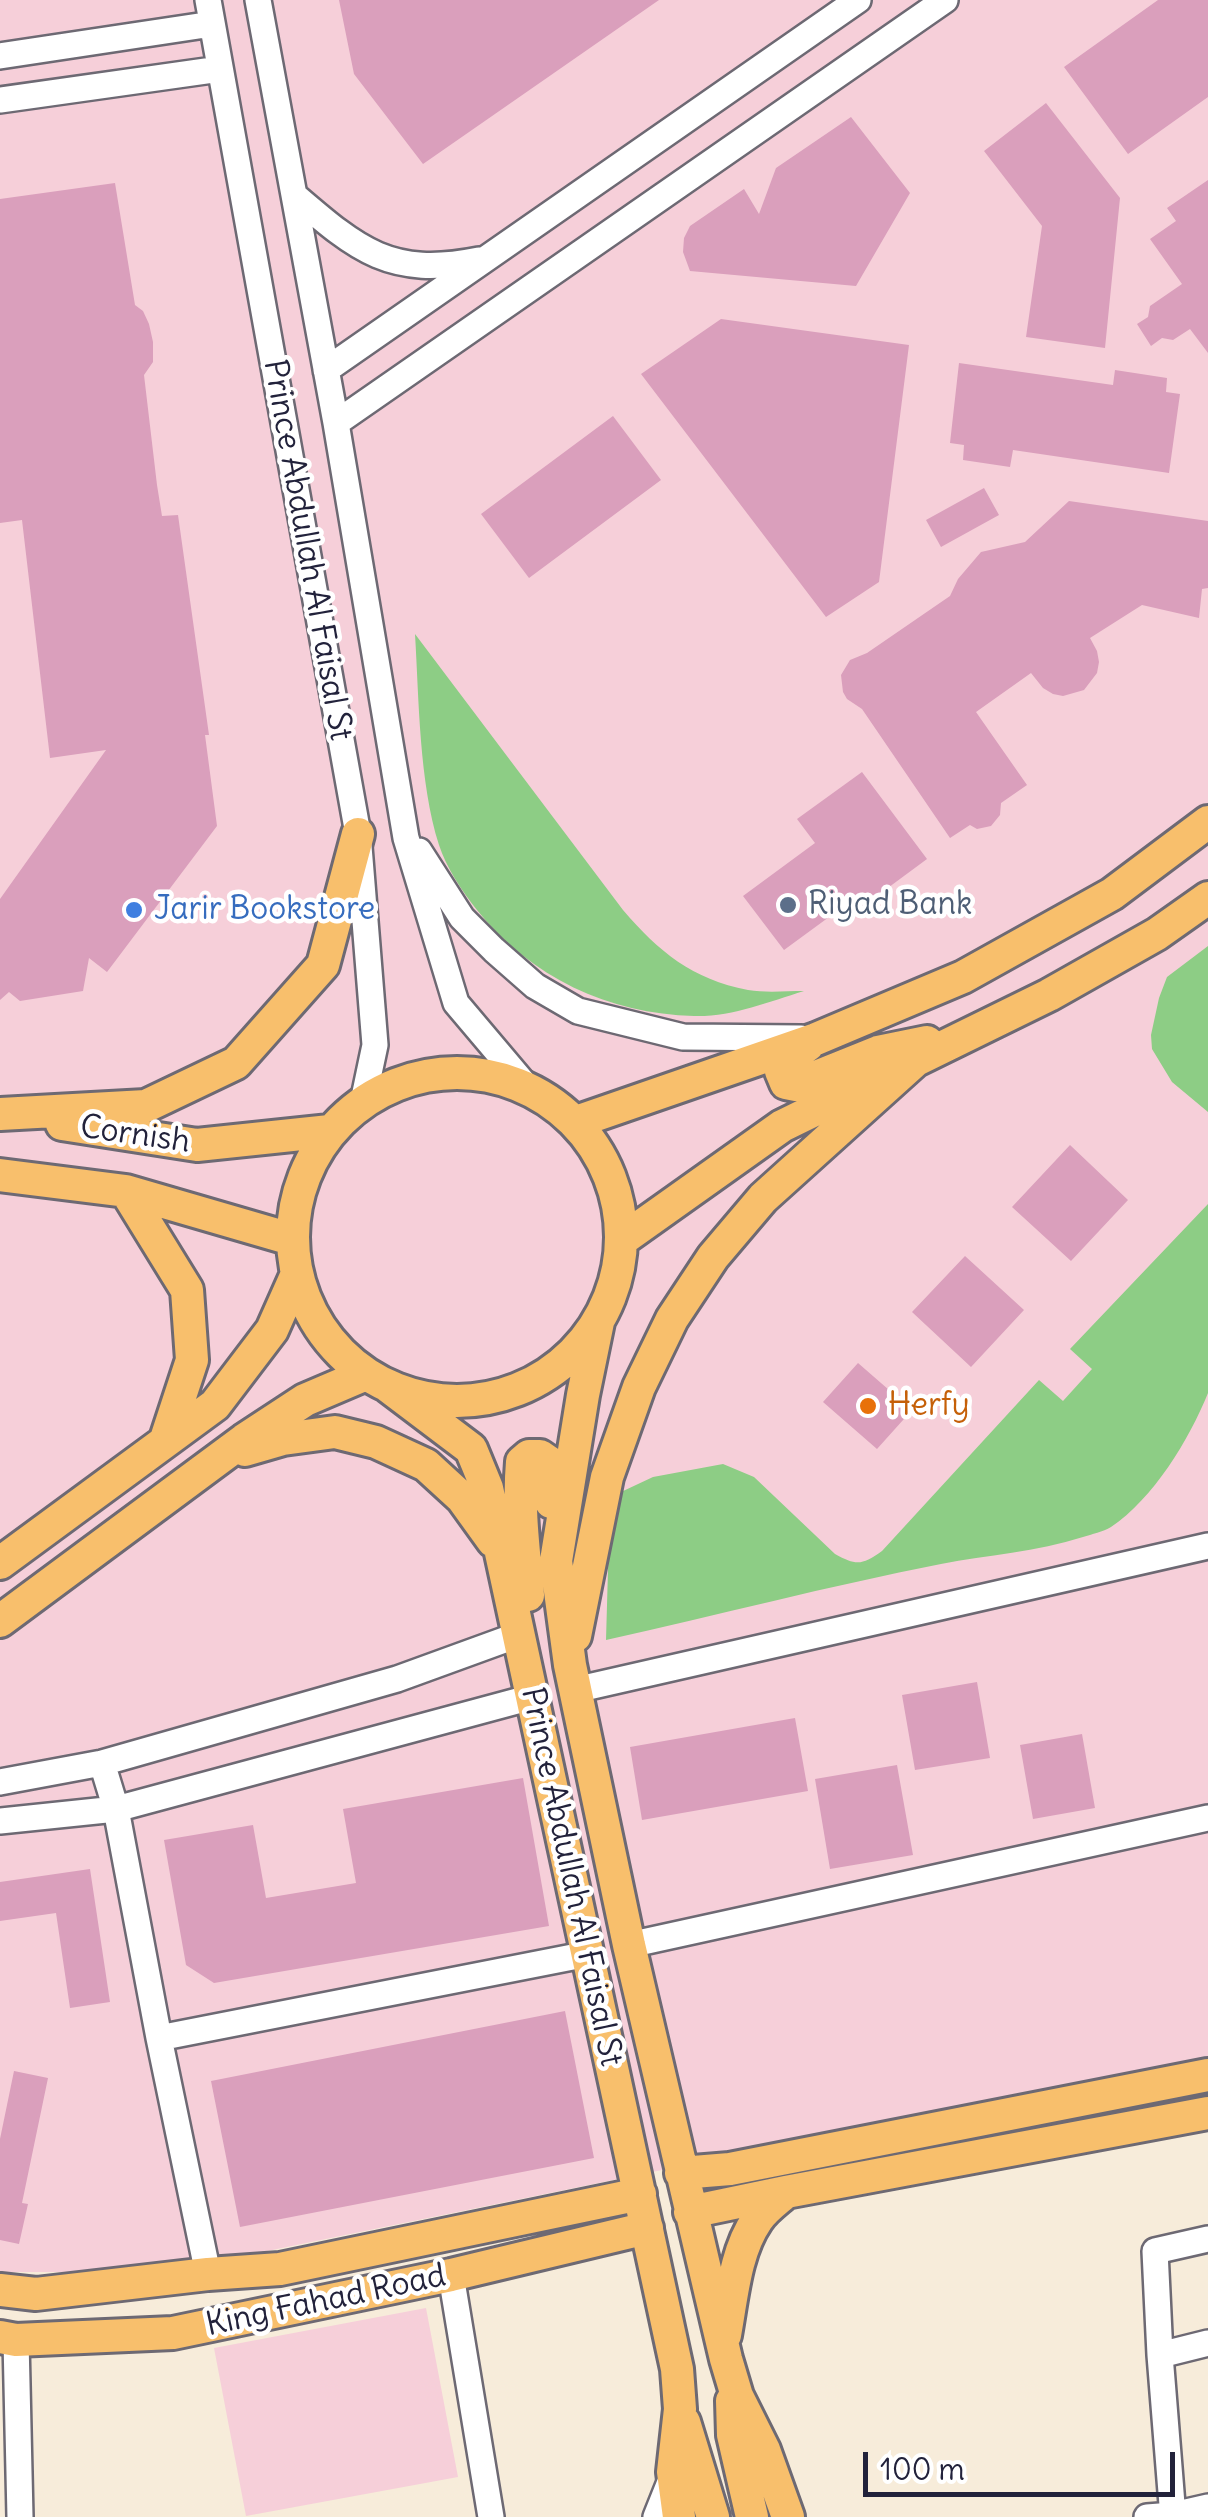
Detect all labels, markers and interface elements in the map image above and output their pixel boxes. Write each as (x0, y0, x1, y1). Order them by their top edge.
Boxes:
street label: Prince Abdullah Al Faisal St (255, 357, 359, 743)
place label: Riyad Bank (808, 886, 972, 924)
place label: Jarir Bookstore (154, 891, 375, 929)
marker: Riyad Bank (777, 894, 799, 916)
marker: Jarir Bookstore (123, 899, 145, 921)
street label: Cornish (78, 1108, 192, 1162)
place label: Herfy (888, 1387, 970, 1425)
marker: Herfy (857, 1395, 879, 1417)
street label: Prince Abdullah Al Faisal St (512, 1684, 630, 2070)
street label: King Fahad Road (203, 2257, 449, 2345)
scale bar (868, 2432, 1180, 2494)
text: 100 m (880, 2450, 965, 2488)

